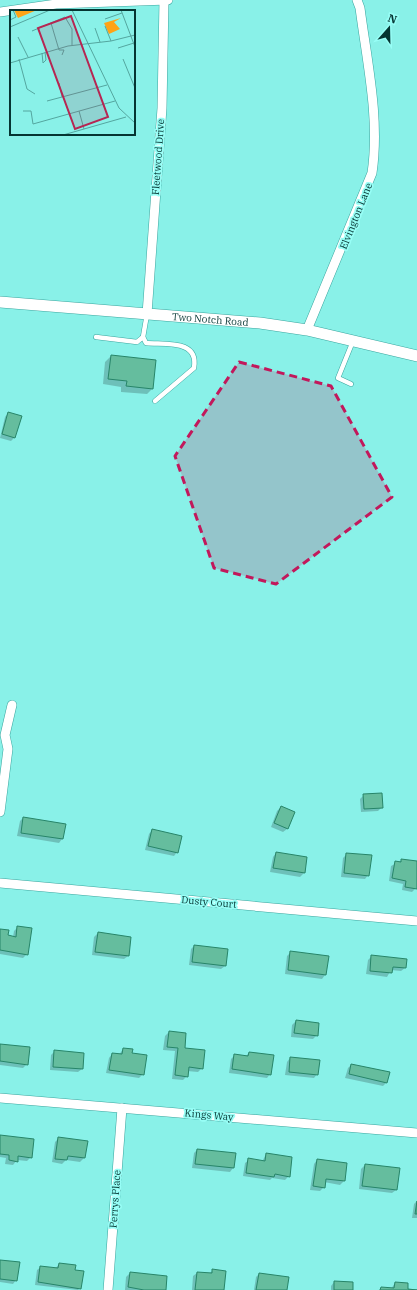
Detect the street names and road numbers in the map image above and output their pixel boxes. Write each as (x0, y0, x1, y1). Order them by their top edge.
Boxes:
street label: Fleetwood Drive (149, 118, 167, 196)
street label: Elvington Lane (337, 181, 375, 251)
street label: Two Notch Road (172, 309, 249, 329)
street label: Dusty Court (181, 893, 238, 911)
street label: Kings Way (184, 1106, 235, 1124)
street label: Perrys Place (106, 1170, 124, 1228)

